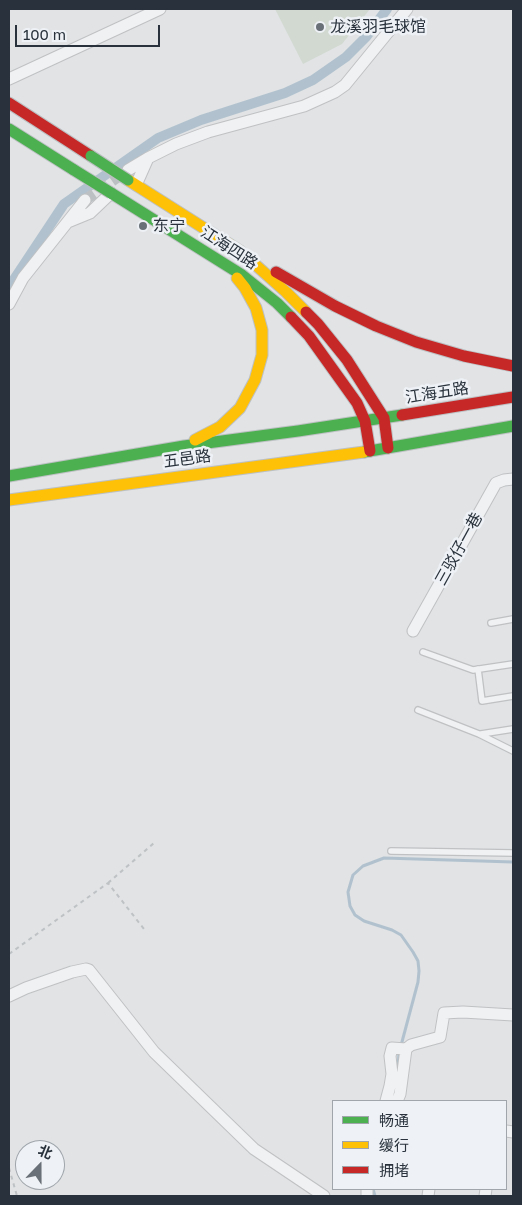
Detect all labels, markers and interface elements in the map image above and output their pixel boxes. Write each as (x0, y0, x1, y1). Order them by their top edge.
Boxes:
scale bar (18, 15, 162, 47)
place label: 龙溪羽毛球馆 (330, 17, 426, 37)
marker: 龙溪羽毛球馆 (314, 21, 326, 33)
text: 100 m (23, 25, 66, 43)
place label: 东宁 (153, 216, 185, 236)
marker: 东宁 (137, 220, 149, 232)
street label: 江海四路 (197, 223, 261, 273)
street label: 江海五路 (404, 379, 470, 407)
street label: 五邑路 (162, 446, 212, 472)
street label: 三驳仔一巷 (431, 509, 487, 589)
legend (332, 1100, 507, 1190)
text: 畅通 (379, 1111, 409, 1129)
text: 缓行 (379, 1136, 409, 1154)
north arrow (15, 1140, 65, 1190)
text: 北 (36, 1141, 55, 1162)
text: 拥堵 (379, 1161, 409, 1179)

